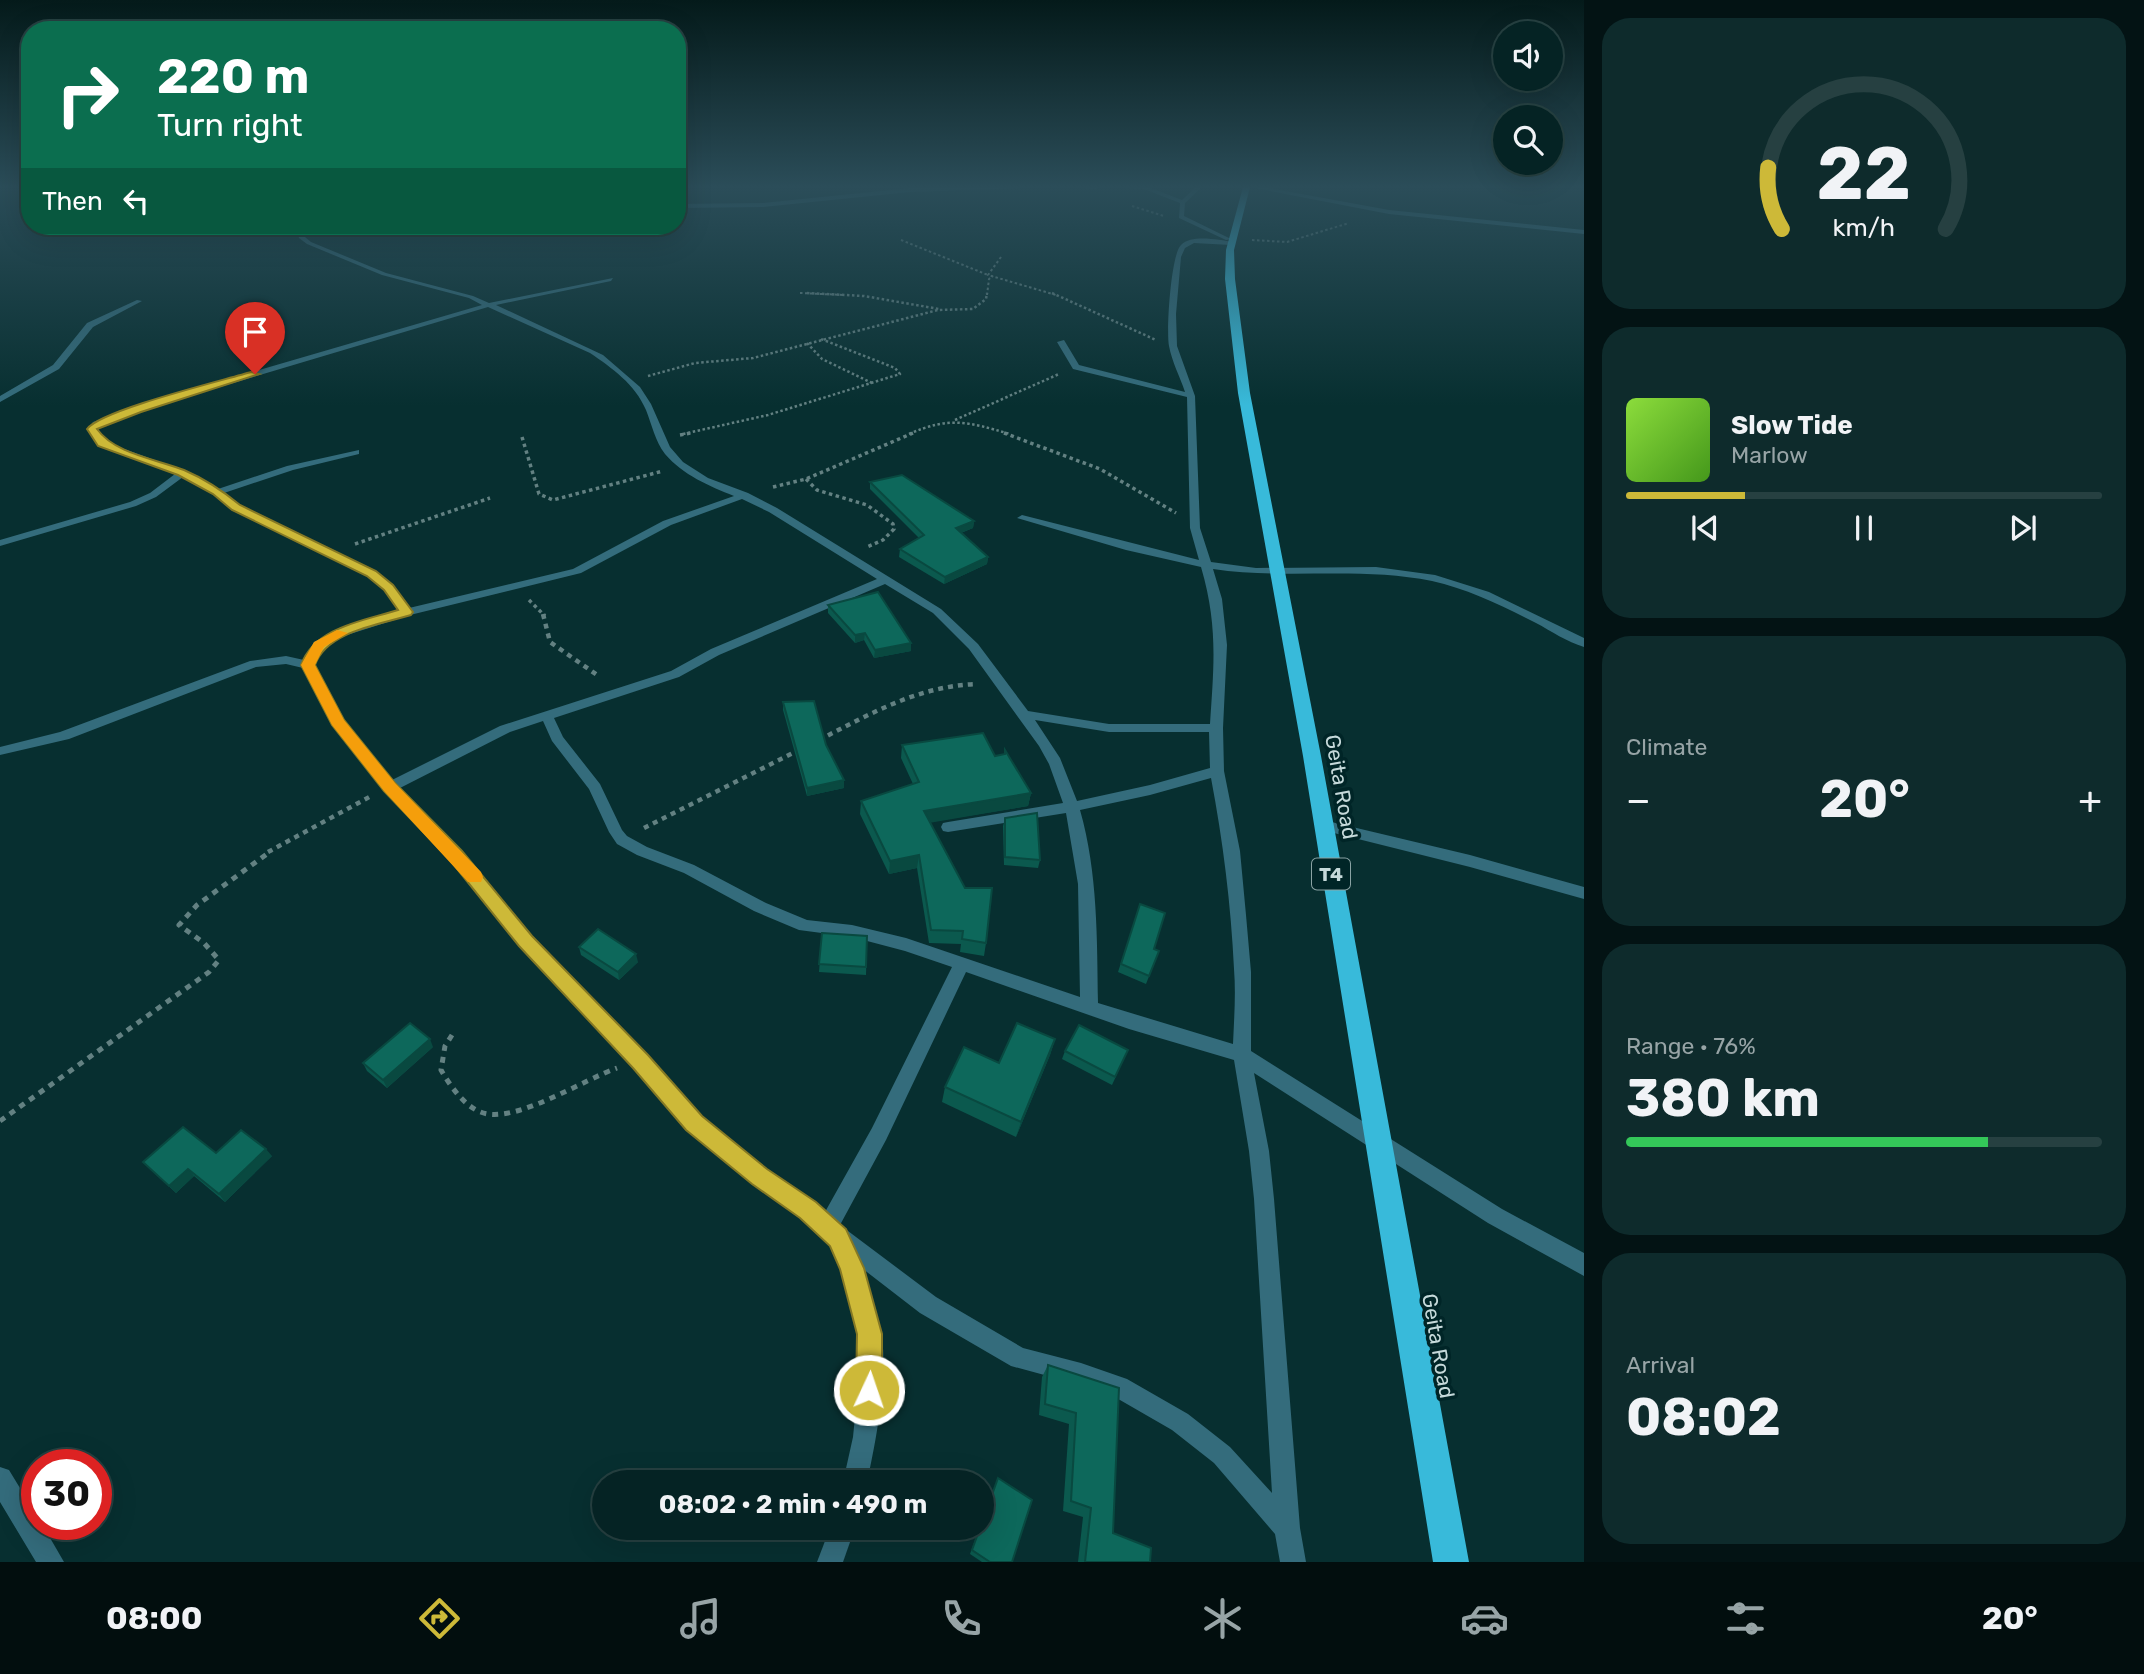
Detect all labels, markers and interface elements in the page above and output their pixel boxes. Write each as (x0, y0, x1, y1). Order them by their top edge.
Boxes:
map controls (1493, 21, 1563, 175)
button: sound (1493, 21, 1563, 91)
text: 220 m (157, 47, 309, 105)
icon: right (42, 49, 133, 140)
button: search (1493, 105, 1563, 175)
text: Turn right (157, 106, 302, 144)
text: 22 (1817, 132, 1911, 218)
icon: left (117, 182, 155, 220)
text: Then (42, 186, 103, 217)
text: km/h (1833, 213, 1895, 242)
pin (225, 302, 285, 374)
icon: arrive (236, 313, 274, 351)
text: Slow Tide (1731, 410, 1853, 441)
text: Marlow (1731, 441, 1808, 469)
icon: previous (1686, 509, 1724, 547)
icon: pause (1845, 509, 1883, 547)
icon: next (2004, 509, 2042, 547)
street label: Geita Road (1320, 733, 1363, 841)
text: Climate (1626, 733, 1707, 761)
text: 20° (1819, 768, 1910, 830)
text: − (1626, 777, 1651, 823)
text: + (2078, 777, 2102, 823)
road number: T4 (1312, 859, 1350, 890)
text: Range · 76% (1626, 1032, 1756, 1060)
text: 380 km (1626, 1067, 1820, 1129)
street label: Geita Road (1417, 1292, 1460, 1400)
text: Arrival (1626, 1351, 1695, 1379)
position arrow (832, 1353, 906, 1427)
text: 08:02 (1626, 1386, 1781, 1448)
speed limit sign: 30 (21, 1449, 112, 1540)
text: 08:02 · 2 min · 490 m (659, 1489, 927, 1520)
icon: directions (415, 1594, 464, 1643)
icon: music (676, 1594, 725, 1643)
icon: phone (937, 1594, 986, 1643)
icon: climate (1198, 1594, 1247, 1643)
icon: car (1460, 1594, 1509, 1643)
icon: filters (1721, 1594, 1770, 1643)
text: 08:00 (106, 1599, 202, 1637)
text: 20° (1982, 1599, 2038, 1637)

